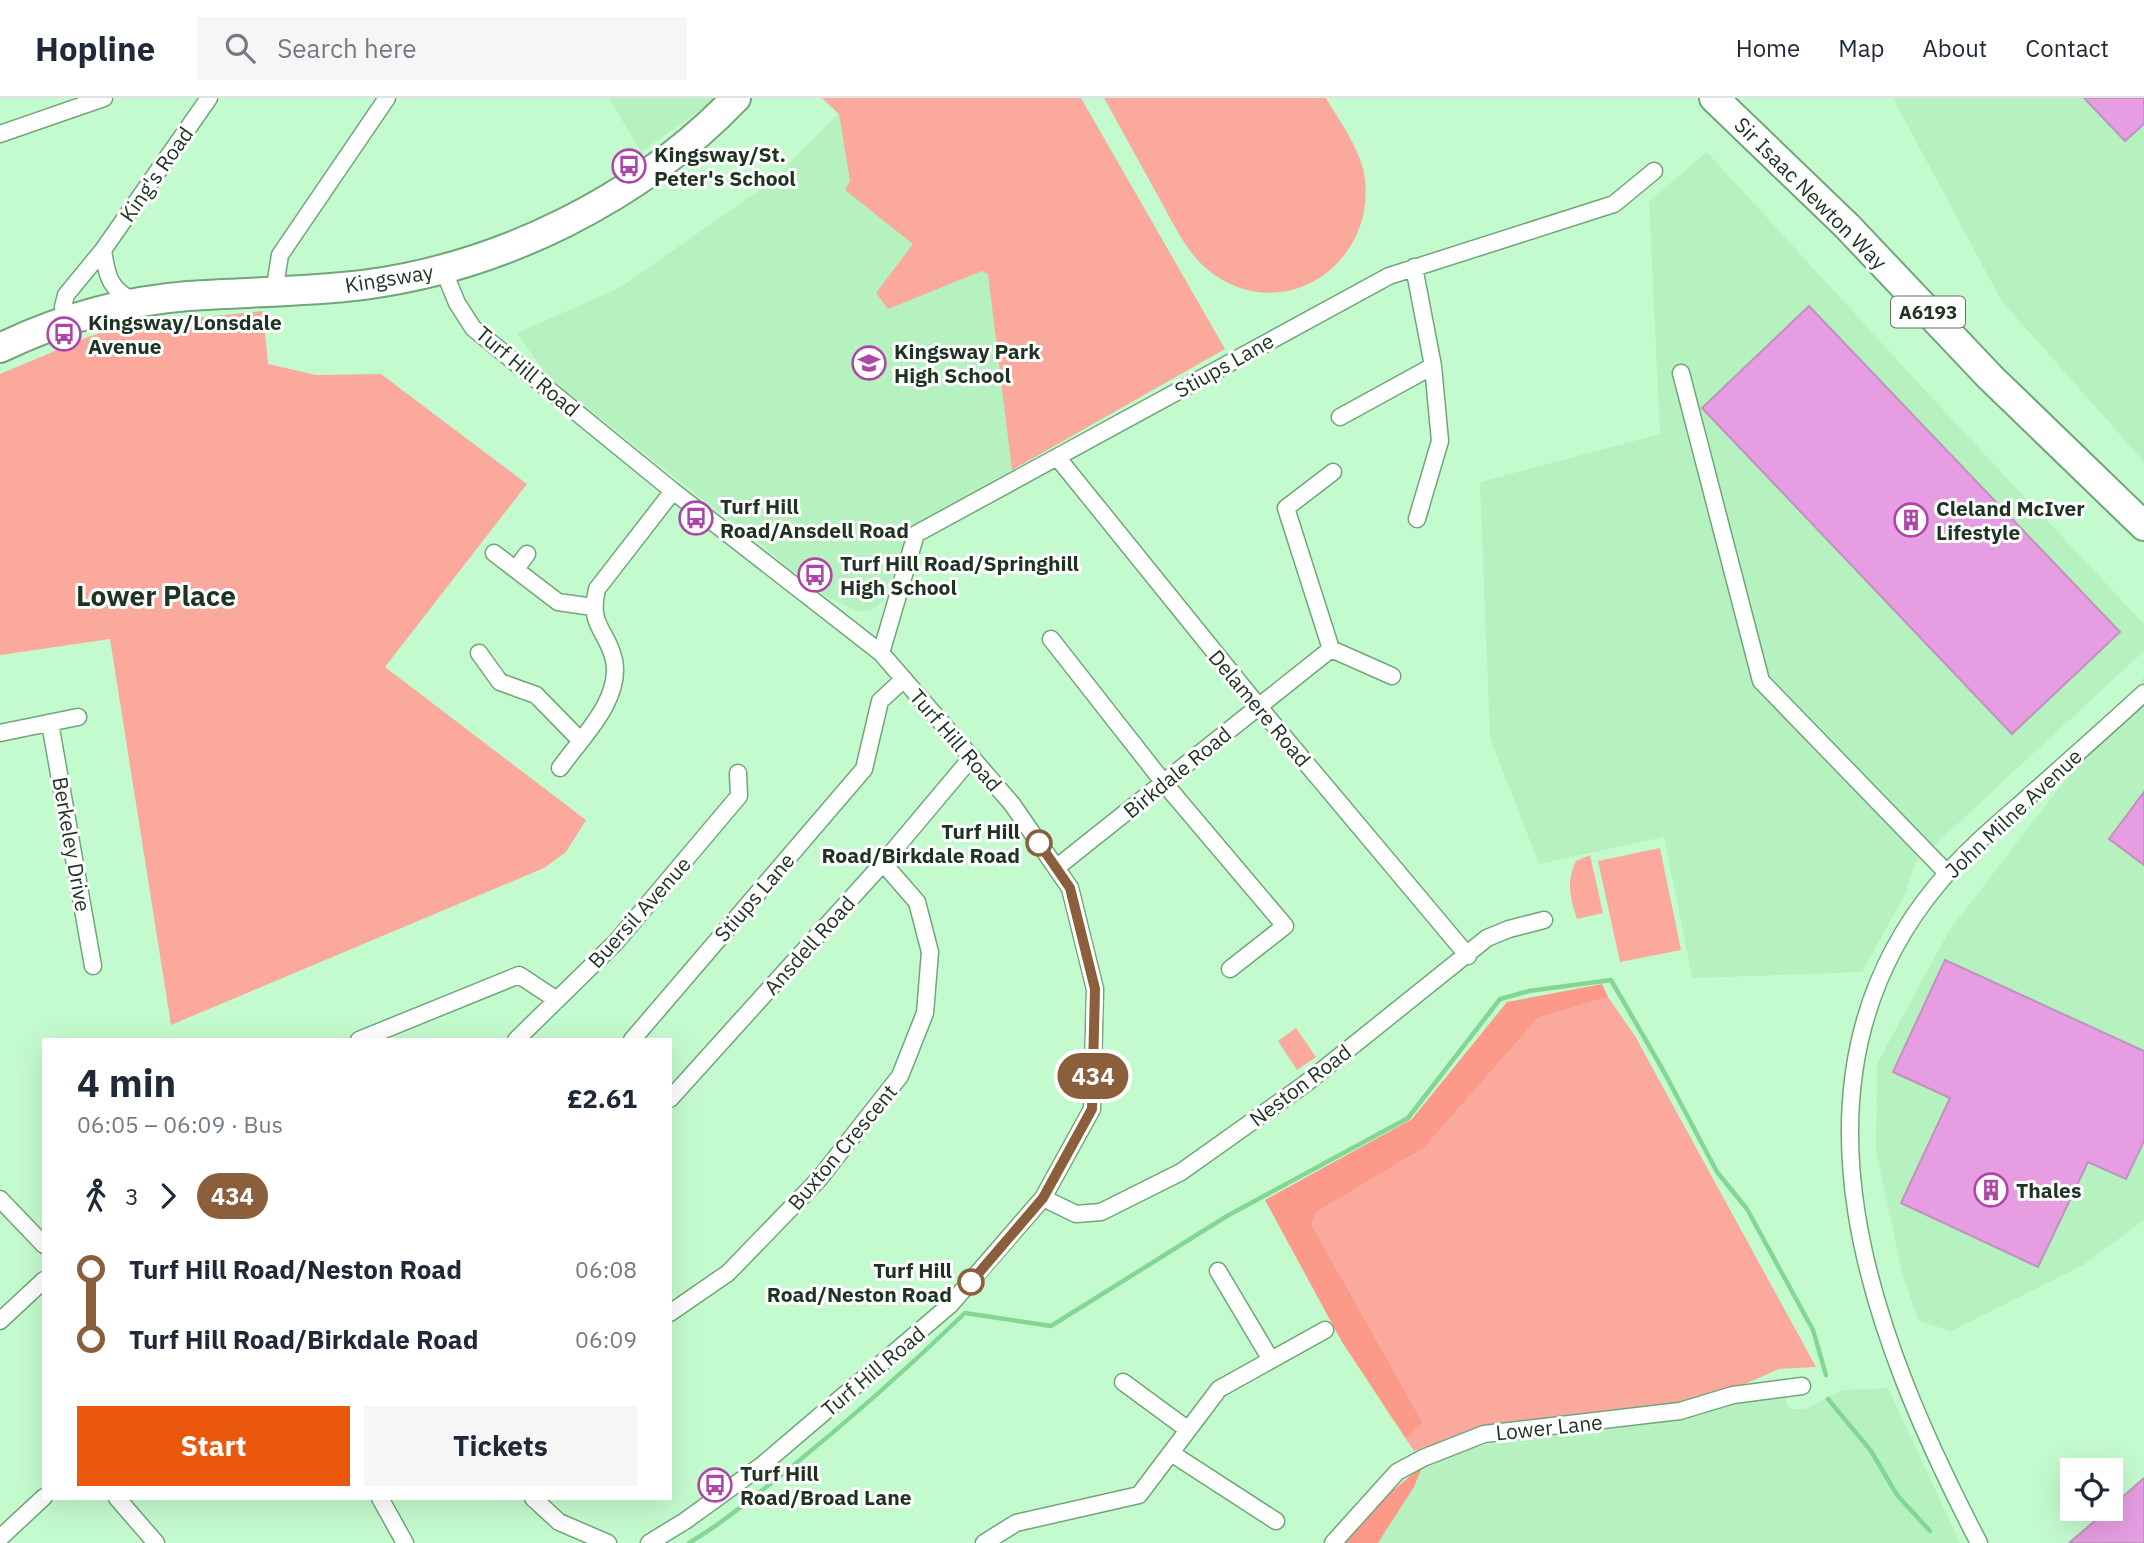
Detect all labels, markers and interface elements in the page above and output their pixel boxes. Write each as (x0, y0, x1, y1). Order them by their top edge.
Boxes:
search box (197, 17, 687, 80)
text: Hopline (35, 27, 155, 70)
icon: search (221, 29, 259, 67)
text: Search here (277, 31, 417, 65)
text: Home (1736, 32, 1800, 64)
text: Map (1838, 32, 1884, 64)
text: About (1922, 32, 1987, 64)
text: Contact (2025, 32, 2109, 64)
street label: Sir Isaac Newton Way (1729, 111, 1894, 276)
street label: King's Road (113, 121, 199, 227)
place label: Kingsway/St. Peter's School (654, 140, 796, 192)
bus stop icon: Kingsway/St. Peter's School (610, 147, 648, 185)
street label: Kingsway (343, 257, 436, 299)
road number: A6193 (1891, 296, 1965, 328)
place label: Kingsway/Lonsdale Avenue (88, 308, 282, 360)
bus stop icon: Kingsway/Lonsdale Avenue (45, 315, 83, 353)
street label: Turf Hill Road (470, 319, 586, 423)
street label: Stiups Lane (1169, 326, 1279, 404)
place label: Kingsway Park High School (894, 337, 1041, 389)
school or university icon: Kingsway Park High School (850, 344, 888, 382)
place label: Turf Hill Road/Ansdell Road (720, 492, 909, 544)
place label: Cleland McIver Lifestyle (1936, 494, 2085, 546)
bus stop icon: Turf Hill Road/Ansdell Road (677, 499, 715, 537)
building icon: Cleland McIver Lifestyle (1892, 501, 1930, 539)
place label: Turf Hill Road/Springhill High School (840, 549, 1079, 601)
bus stop icon: Turf Hill Road/Springhill High School (796, 556, 834, 594)
district label: Lower Place (76, 577, 236, 614)
street label: Delamere Road (1203, 644, 1317, 772)
street label: Turf Hill Road (904, 683, 1008, 797)
street label: Birkdale Road (1117, 720, 1237, 824)
street label: John Milne Avenue (1938, 742, 2088, 884)
street label: Berkeley Drive (46, 774, 98, 914)
place label: Turf Hill Road/Birkdale Road (822, 817, 1020, 869)
marker: Turf Hill Road/Birkdale Road (1026, 830, 1052, 856)
street label: Stiups Lane (708, 847, 800, 947)
street label: Buersil Avenue (581, 850, 697, 974)
street label: Ansdell Road (757, 890, 861, 1000)
street label: Neston Road (1243, 1038, 1357, 1132)
line badge: 434 (1053, 1053, 1133, 1099)
text: 4 min (77, 1058, 176, 1107)
text: 434 (1071, 1060, 1115, 1092)
street label: Buxton Crescent (781, 1078, 903, 1216)
text: £2.61 (567, 1081, 637, 1115)
text: 06:05 – 06:09 · Bus (77, 1109, 283, 1139)
building icon: Thales (1972, 1171, 2010, 1209)
place label: Thales (2016, 1176, 2081, 1204)
icon: walk (77, 1177, 115, 1215)
icon: forward (149, 1177, 187, 1215)
text: 434 (211, 1180, 254, 1212)
text: 3 (125, 1181, 139, 1211)
text: Turf Hill Road/Neston Road (129, 1252, 462, 1286)
text: 06:08 (575, 1254, 637, 1284)
place label: Turf Hill Road/Neston Road (767, 1256, 952, 1308)
marker: Turf Hill Road/Neston Road (958, 1269, 984, 1295)
street label: Turf Hill Road (815, 1319, 931, 1423)
text: Turf Hill Road/Birkdale Road (129, 1322, 478, 1356)
text: 06:09 (575, 1324, 637, 1354)
button: Start (77, 1406, 350, 1486)
button: Tickets (364, 1406, 637, 1486)
street label: Lower Lane (1494, 1407, 1604, 1447)
map controls (2060, 1458, 2123, 1521)
button: locate (2060, 1458, 2123, 1521)
place label: Turf Hill Road/Broad Lane (740, 1459, 912, 1511)
bus stop icon: Turf Hill Road/Broad Lane (696, 1466, 734, 1504)

